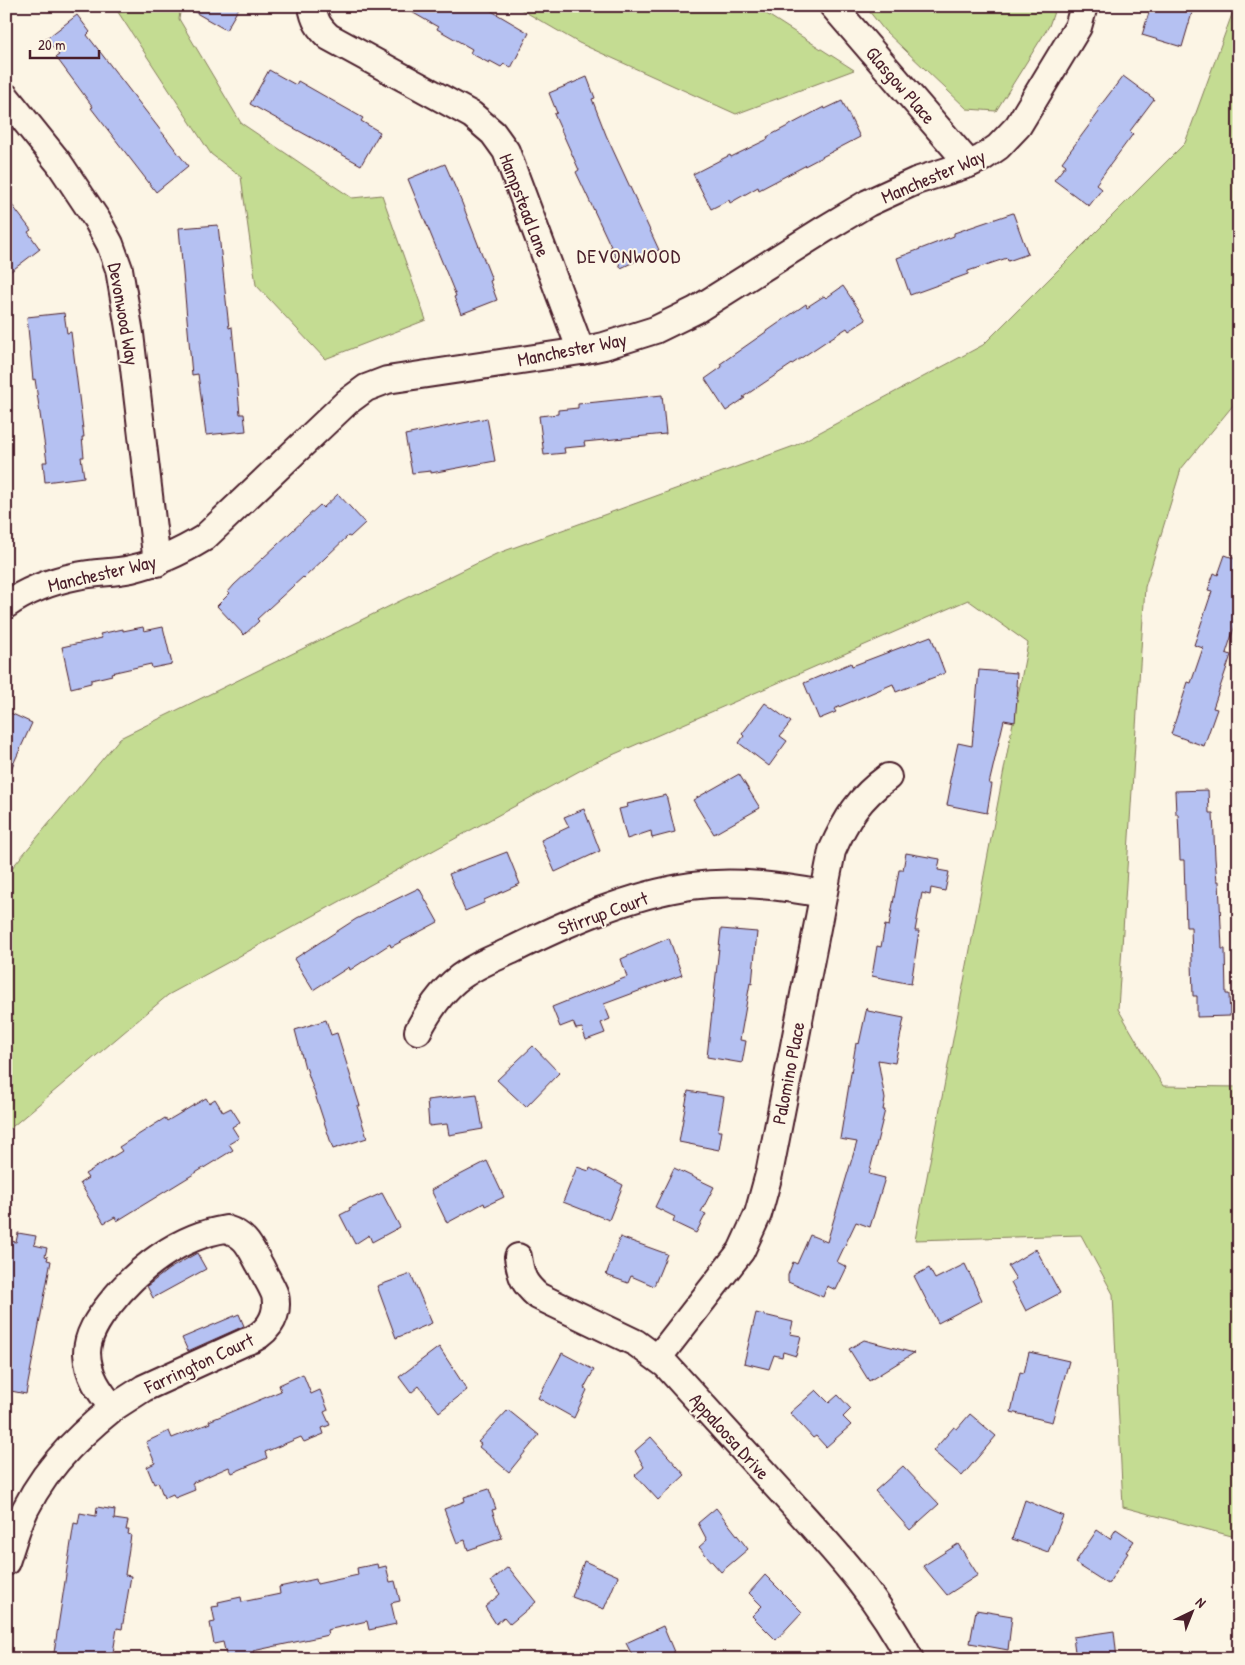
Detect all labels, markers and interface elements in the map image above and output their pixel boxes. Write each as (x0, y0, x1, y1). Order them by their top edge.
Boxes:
scale bar (30, 28, 99, 60)
text: 20 m (38, 34, 65, 55)
street label: Glasgow Place (860, 41, 942, 130)
street label: Manchester Way (877, 142, 989, 210)
street label: Hampstead Lane (493, 150, 557, 261)
district label: DEVONWOOD (577, 242, 681, 269)
street label: Devonwood Way (102, 261, 146, 367)
street label: Manchester Way (515, 326, 629, 372)
street label: Manchester Way (45, 548, 159, 598)
street label: Stirrup Court (554, 885, 652, 941)
street label: Palomino Place (765, 1019, 811, 1126)
street label: Farrington Court (139, 1326, 258, 1400)
street label: Appaloosa Drive (684, 1387, 776, 1485)
north arrow (1168, 1588, 1218, 1638)
text: N (1192, 1593, 1211, 1612)

